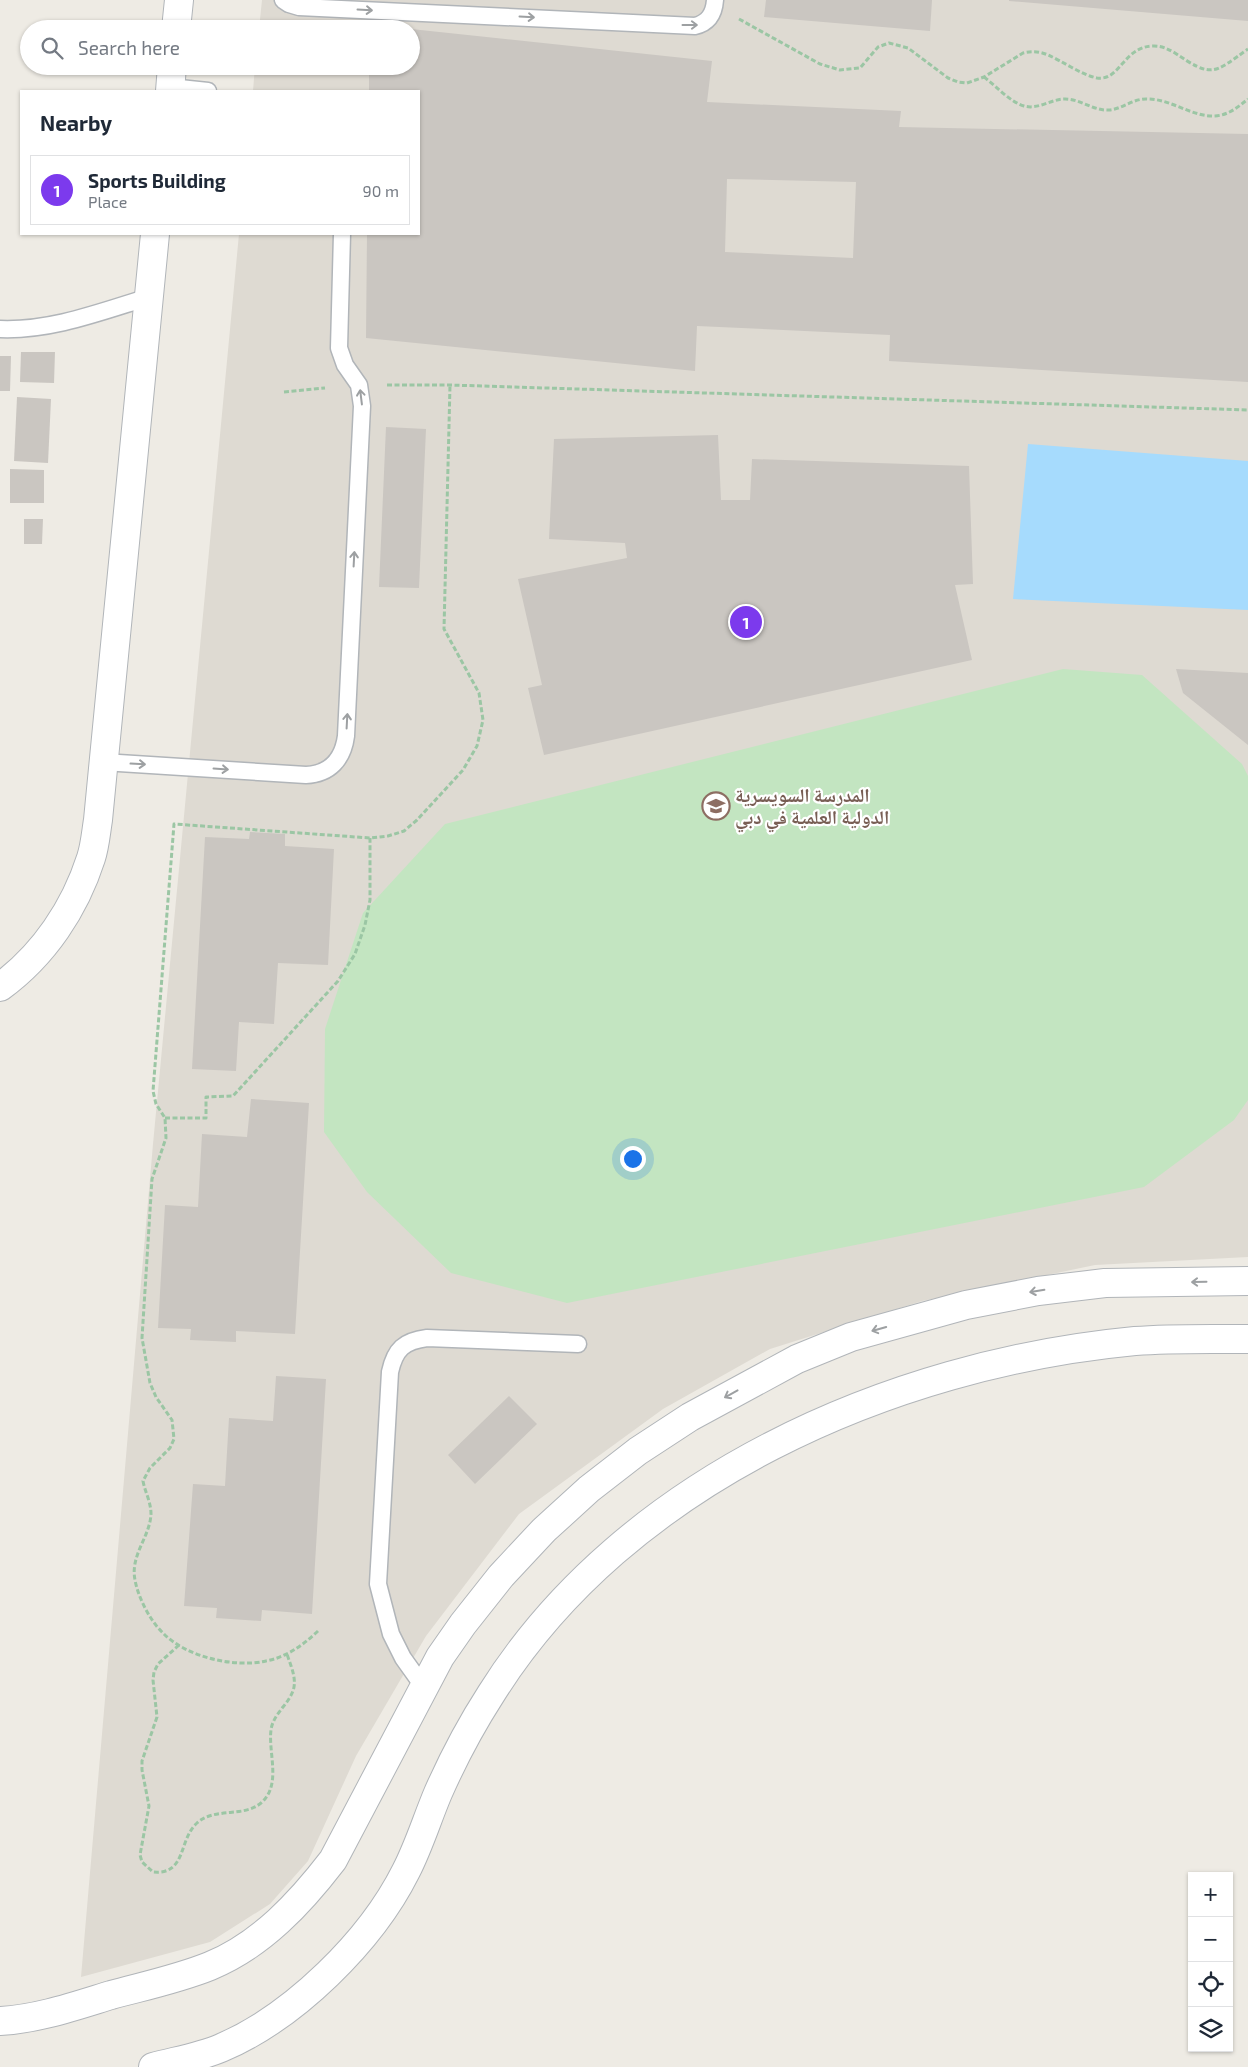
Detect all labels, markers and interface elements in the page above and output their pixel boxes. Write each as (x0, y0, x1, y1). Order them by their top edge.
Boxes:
one-way arrow (357, 5, 373, 14)
one-way arrow (519, 13, 535, 22)
search box (20, 20, 420, 75)
one-way arrow (681, 20, 697, 30)
icon: search (38, 34, 66, 62)
text: Search here (78, 36, 180, 59)
text: Nearby (40, 110, 112, 135)
text: Sports Building (88, 169, 226, 192)
text: 1 (54, 181, 60, 200)
text: 90 m (363, 181, 399, 200)
text: Place (88, 192, 127, 211)
one-way arrow (356, 389, 366, 405)
one-way arrow (350, 551, 359, 567)
pin: 1 (730, 603, 762, 641)
one-way arrow (342, 714, 351, 730)
one-way arrow (129, 759, 145, 768)
one-way arrow (213, 764, 229, 773)
place label: المدرسة السويسرية الدولية العلمية في دبي (735, 783, 889, 833)
school or university icon: المدرسة السويسرية الدولية العلمية في دبي (701, 791, 731, 821)
your location (620, 1146, 646, 1172)
one-way arrow (1192, 1277, 1208, 1287)
one-way arrow (1030, 1286, 1046, 1296)
one-way arrow (872, 1325, 888, 1335)
one-way arrow (724, 1389, 738, 1399)
map controls (1188, 1872, 1233, 2052)
button: + (1188, 1872, 1233, 1917)
button: − (1188, 1917, 1233, 1962)
button: locate (1188, 1962, 1233, 2007)
button: layers (1188, 2007, 1233, 2052)

